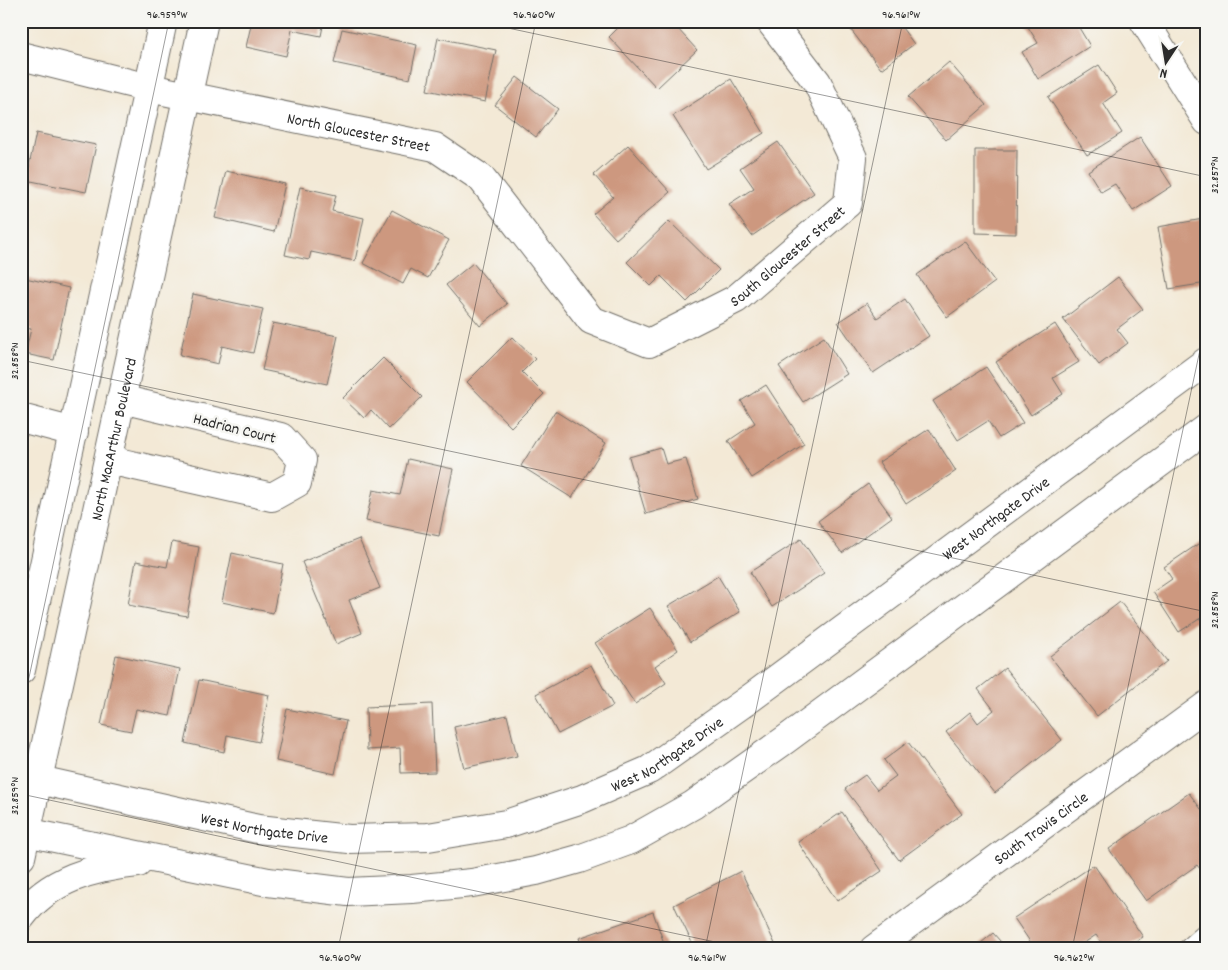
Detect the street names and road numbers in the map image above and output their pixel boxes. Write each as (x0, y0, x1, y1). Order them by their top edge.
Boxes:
street label: North Gloucester Street (285, 108, 432, 160)
street label: South Gloucester Street (727, 201, 851, 314)
street label: North MacArthur Boulevard (86, 356, 144, 523)
street label: Hadrian Court (191, 408, 278, 451)
street label: West Northgate Drive (938, 472, 1055, 567)
street label: West Northgate Drive (608, 712, 729, 799)
street label: South Travis Circle (990, 787, 1094, 872)
street label: West Northgate Drive (198, 808, 329, 851)

